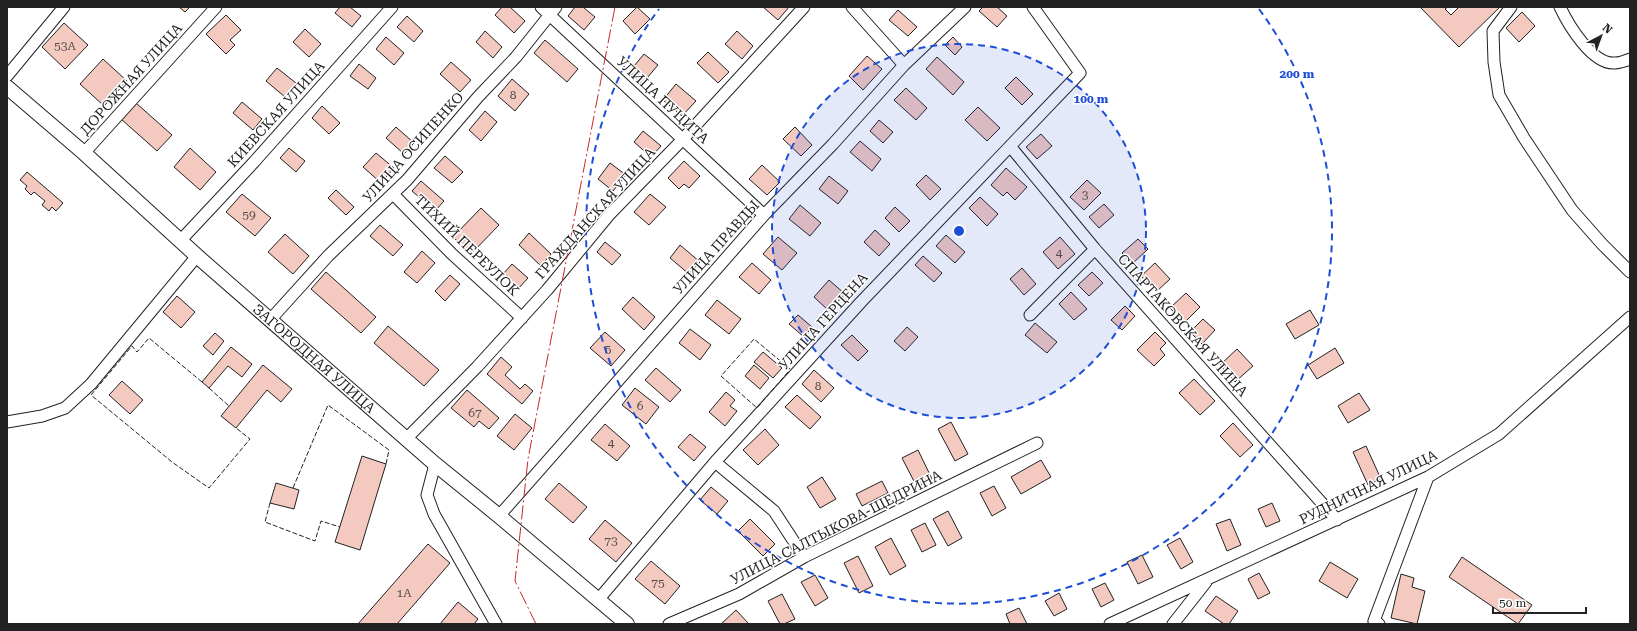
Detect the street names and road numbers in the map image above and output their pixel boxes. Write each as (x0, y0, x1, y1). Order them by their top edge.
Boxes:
street label: ДОРОЖНАЯ УЛИЦА (77, 20, 185, 138)
street label: УЛИЦА ПУЦИТА (614, 53, 712, 147)
street label: КИЕВСКАЯ УЛИЦА (224, 58, 328, 170)
street label: УЛИЦА ОСИПЕНКО (359, 89, 467, 205)
street label: ГРАЖДАНСКАЯ УЛИЦА (532, 144, 658, 282)
street label: ТИХИЙ ПЕРЕУЛОК (412, 191, 522, 299)
street label: УЛИЦА ПРАВДЫ (670, 197, 762, 297)
street label: СПАРТАКОВСКАЯ УЛИЦА (1115, 251, 1251, 400)
street label: УЛИЦА ГЕРЦЕНА (775, 269, 871, 373)
street label: ЗАГОРОДНАЯ УЛИЦА (250, 301, 379, 416)
street label: РУДНИЧНАЯ УЛИЦА (1296, 447, 1440, 527)
street label: УЛИЦА САЛТЫКОВА-ЩЕДРИНА (728, 467, 944, 587)

